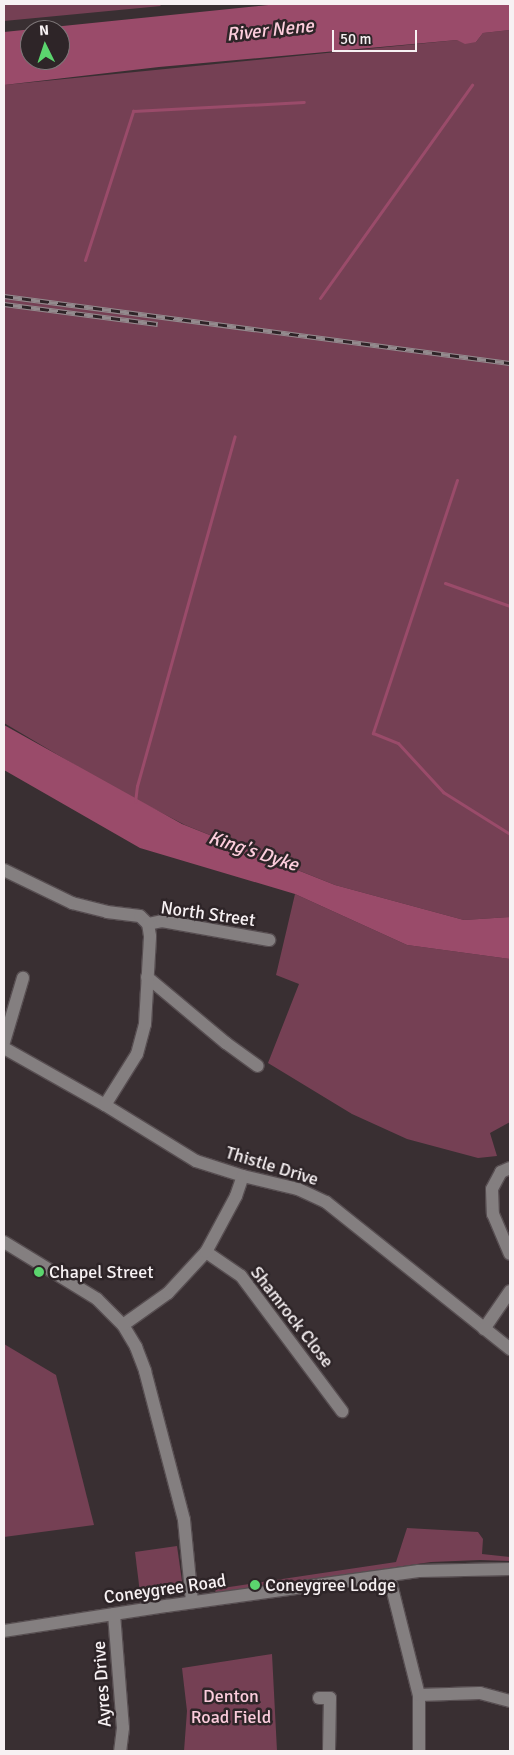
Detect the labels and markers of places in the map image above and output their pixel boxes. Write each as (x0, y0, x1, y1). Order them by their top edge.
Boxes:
place label: Chapel Street (49, 1261, 153, 1283)
marker: Chapel Street (33, 1266, 45, 1278)
place label: Coneygree Lodge (265, 1574, 396, 1596)
marker: Coneygree Lodge (249, 1579, 261, 1591)

